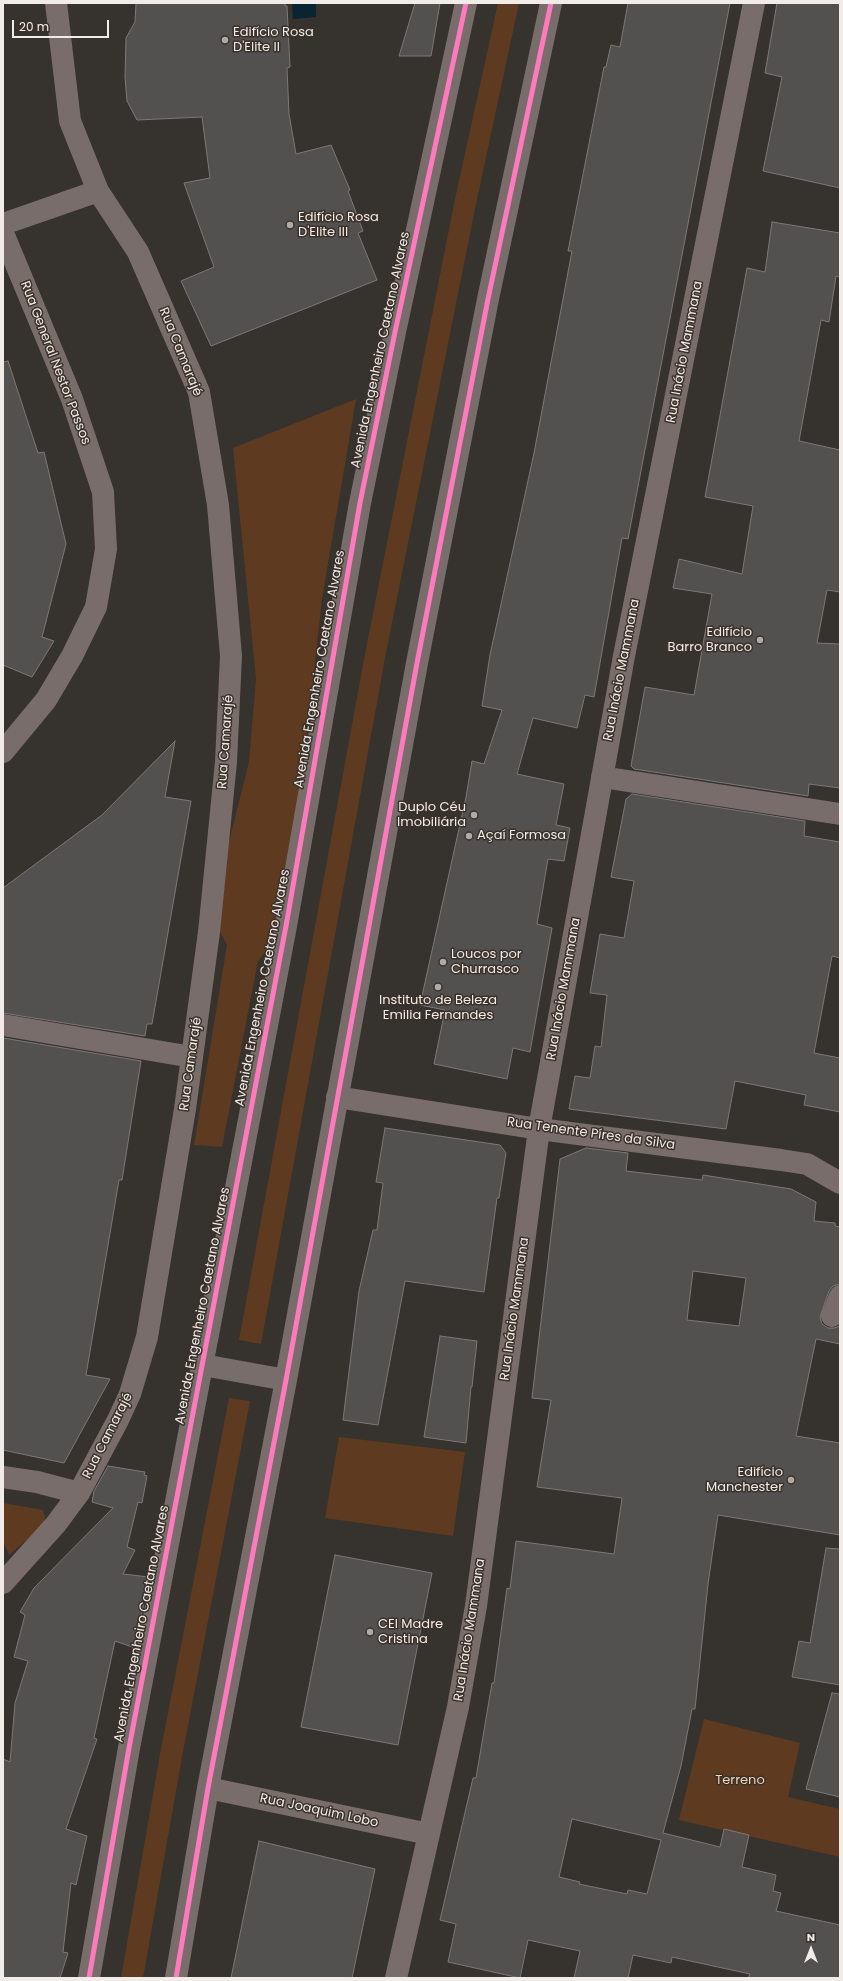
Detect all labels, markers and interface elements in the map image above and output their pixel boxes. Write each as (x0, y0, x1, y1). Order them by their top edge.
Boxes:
scale bar (14, 12, 111, 38)
text: 20 m (19, 18, 49, 35)
place label: Edifício Rosa D'Elite II (233, 25, 314, 56)
marker: Edifício Rosa D'Elite II (220, 35, 230, 45)
place label: Edifício Rosa D'Elite III (298, 210, 379, 241)
marker: Edifício Rosa D'Elite III (285, 220, 295, 230)
street label: Avenida Engenheiro Caetano Alvares (348, 230, 414, 470)
street label: Rua General Nestor Passos (17, 279, 93, 447)
street label: Rua Inácio Mammana (664, 280, 706, 424)
street label: Rua Camarajé (155, 305, 205, 399)
street label: Avenida Engenheiro Caetano Alvares (291, 549, 349, 789)
street label: Rua Inácio Mammana (601, 598, 643, 742)
place label: Edifício Barro Branco (668, 625, 752, 656)
marker: Edifício Barro Branco (755, 635, 765, 645)
street label: Rua Camarajé (215, 694, 237, 790)
place label: Duplo Céu Imobiliária (397, 800, 466, 831)
marker: Duplo Céu Imobiliária (469, 810, 479, 820)
place label: Açaí Formosa (477, 828, 566, 844)
marker: Açaí Formosa (464, 831, 474, 841)
street label: Avenida Engenheiro Caetano Alvares (232, 868, 294, 1108)
street label: Rua Inácio Mammana (544, 917, 584, 1061)
place label: Loucos por Churrasco (451, 947, 522, 978)
marker: Loucos por Churrasco (438, 957, 448, 967)
marker: Instituto de Beleza Emilia Fernandes (433, 982, 443, 992)
place label: Instituto de Beleza Emilia Fernandes (379, 993, 497, 1024)
street label: Rua Camarajé (177, 1016, 205, 1112)
street label: Rua Tenente Píres da Silva (506, 1114, 676, 1154)
street label: Avenida Engenheiro Caetano Alvares (172, 1186, 234, 1426)
street label: Rua Inácio Mammana (497, 1236, 533, 1382)
street label: Rua Camarajé (80, 1390, 136, 1482)
place label: Edifício Manchester (706, 1465, 783, 1496)
marker: Edifício Manchester (786, 1475, 796, 1485)
street label: Avenida Engenheiro Caetano Alvares (111, 1504, 173, 1744)
street label: Rua Inácio Mammana (451, 1558, 489, 1702)
place label: CEI Madre Cristina (378, 1617, 443, 1648)
marker: CEI Madre Cristina (365, 1627, 375, 1637)
park label: Terreno (715, 1773, 765, 1789)
street label: Rua Joaquim Lobo (258, 1791, 380, 1831)
north arrow (791, 1929, 831, 1969)
text: N (807, 1929, 815, 1945)

